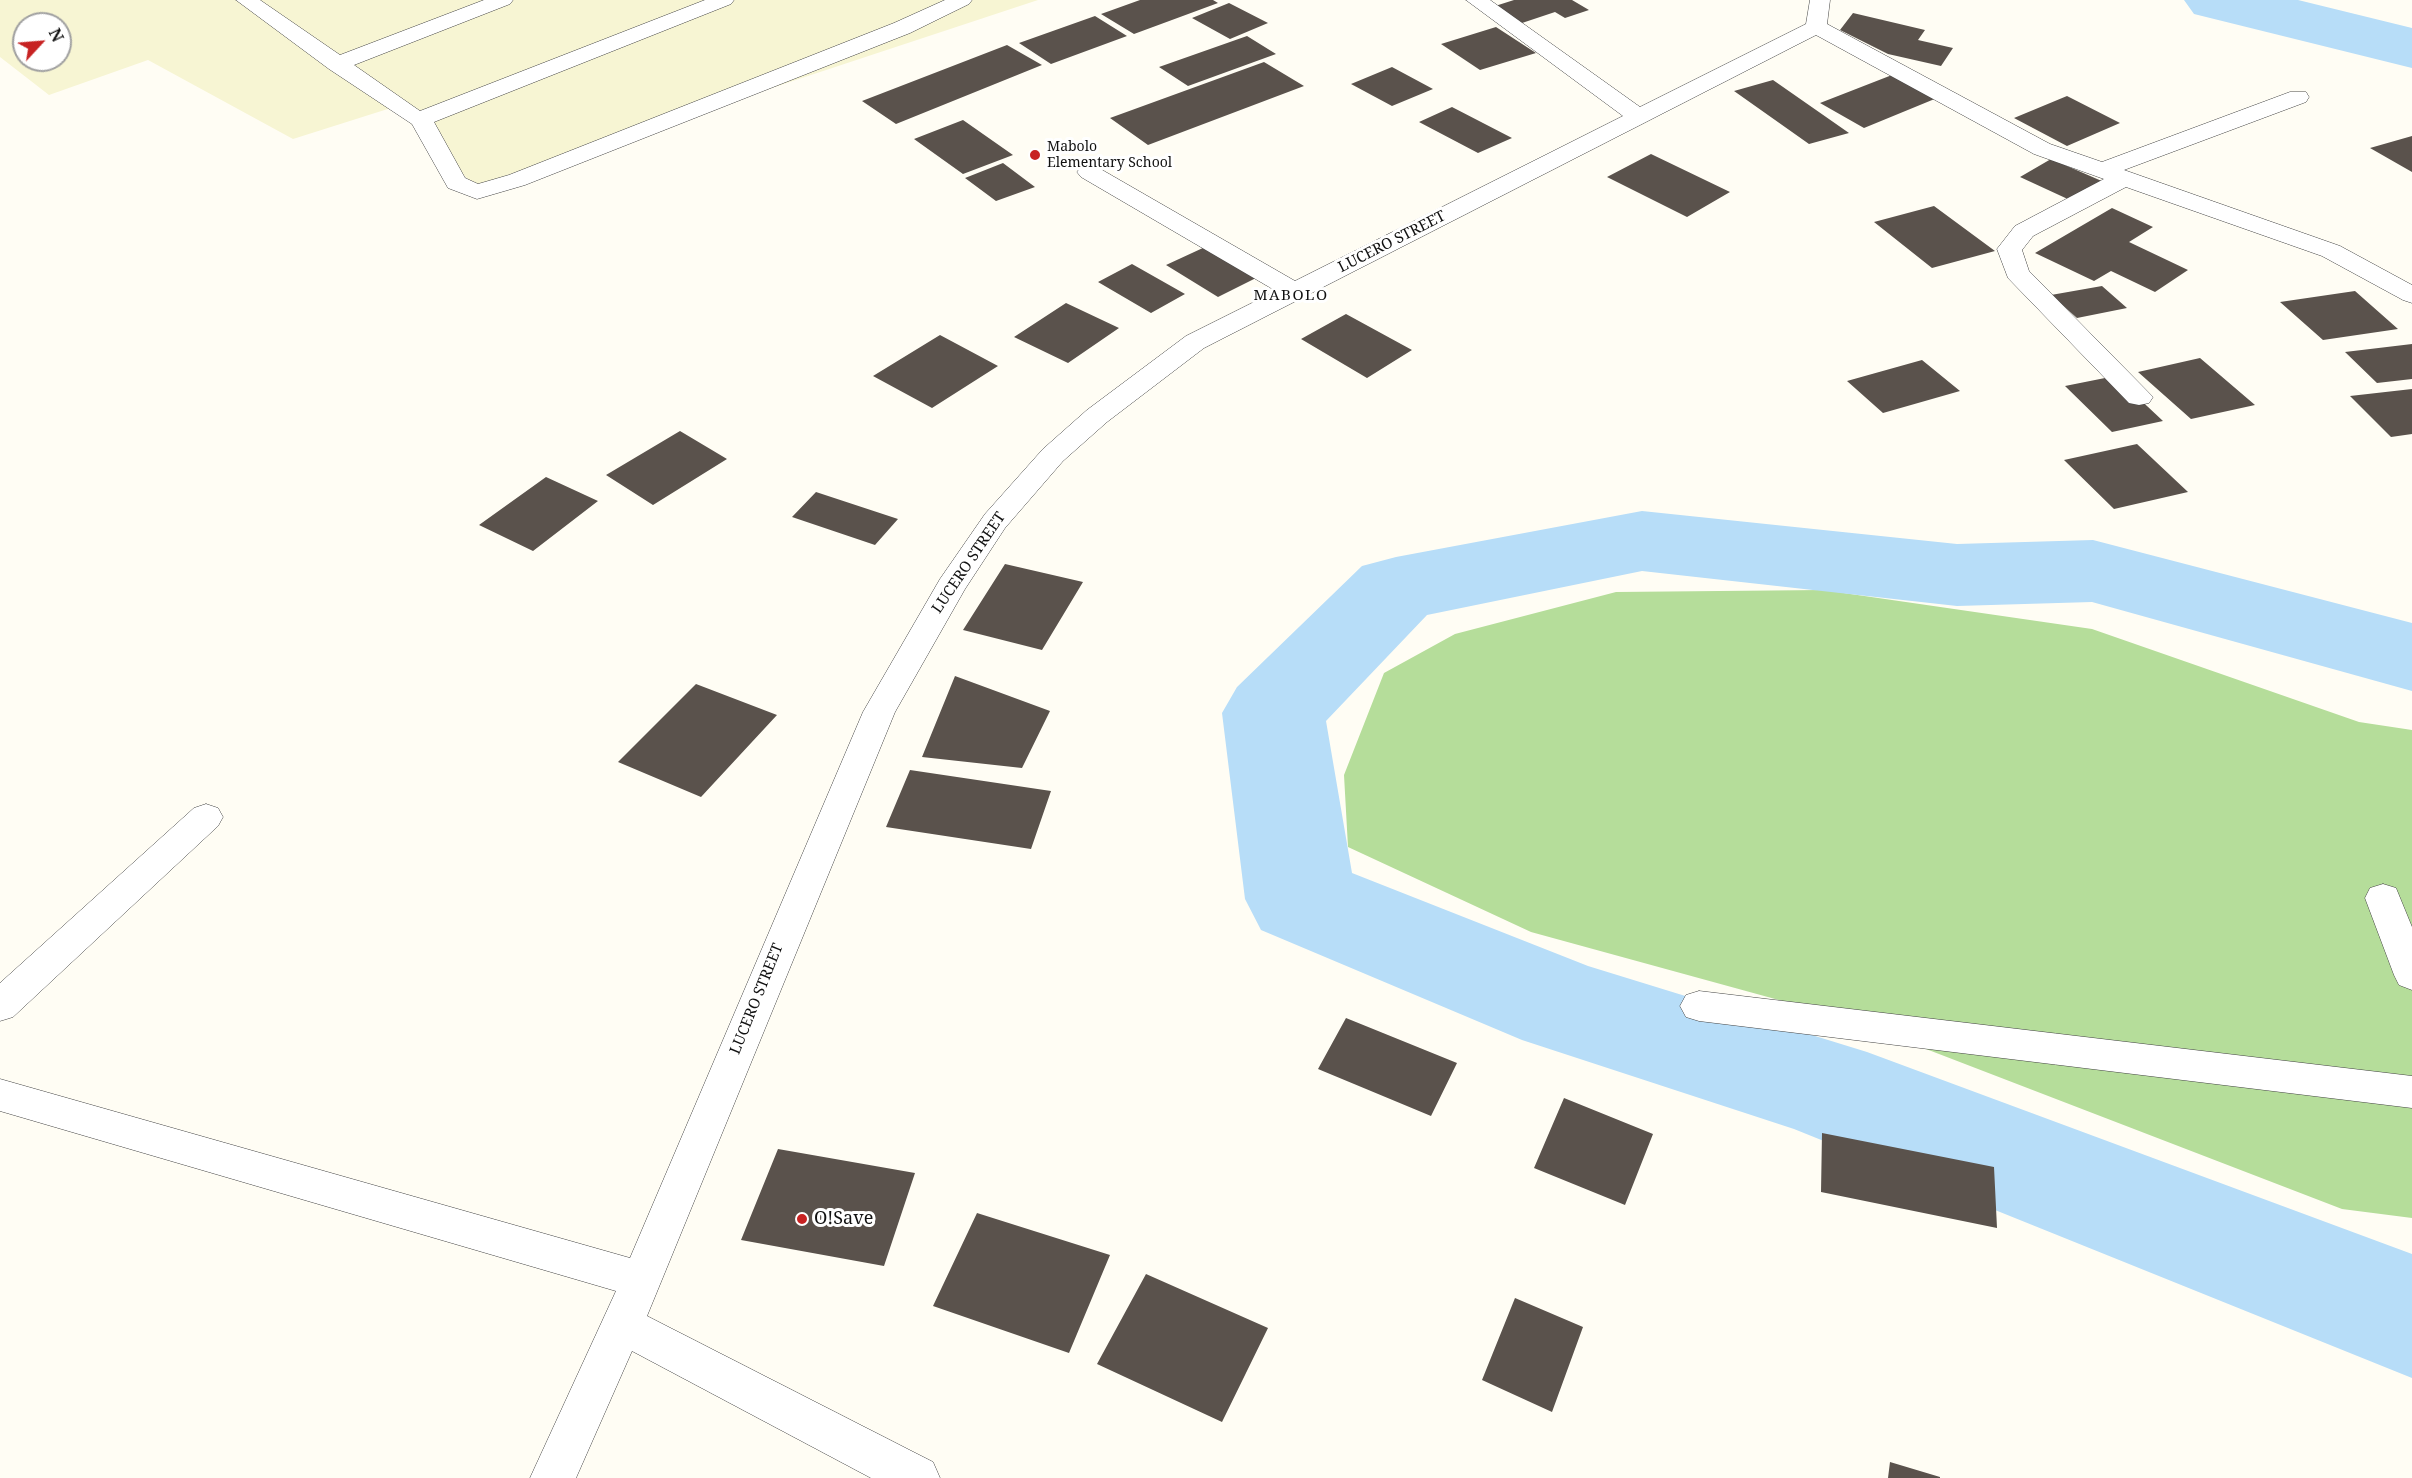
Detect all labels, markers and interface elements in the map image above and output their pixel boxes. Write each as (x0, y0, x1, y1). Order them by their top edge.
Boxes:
north arrow (12, 12, 72, 72)
text: N (44, 24, 69, 45)
place label: Mabolo Elementary School (1047, 139, 1172, 172)
marker: Mabolo Elementary School (1028, 148, 1042, 162)
street label: LUCERO STREET (1335, 207, 1449, 277)
district label: MABOLO (1253, 287, 1329, 305)
street label: LUCERO STREET (929, 509, 1009, 617)
street label: LUCERO STREET (727, 941, 787, 1057)
place label: O!Save (814, 1208, 873, 1230)
marker: O!Save (795, 1212, 809, 1226)

